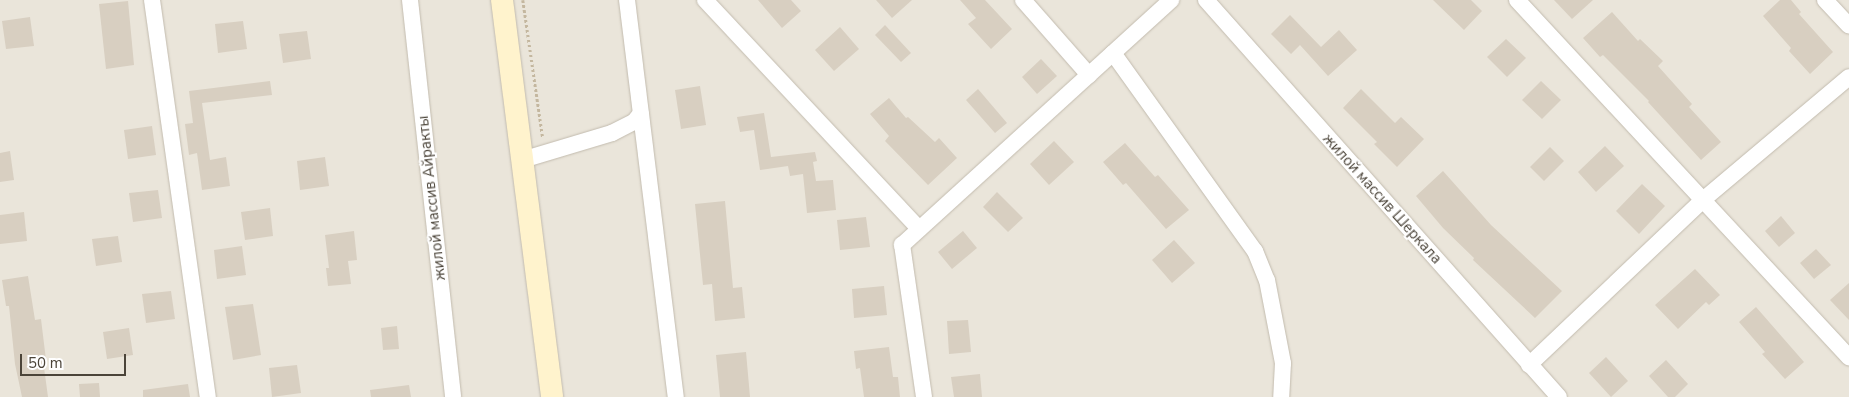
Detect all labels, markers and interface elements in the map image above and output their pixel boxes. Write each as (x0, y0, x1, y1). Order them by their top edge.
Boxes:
street label: жилой массив Айракты (414, 115, 450, 281)
street label: жилой массив Шеркала (1319, 130, 1445, 268)
scale bar (22, 344, 129, 376)
text: 50 m (28, 353, 63, 373)

